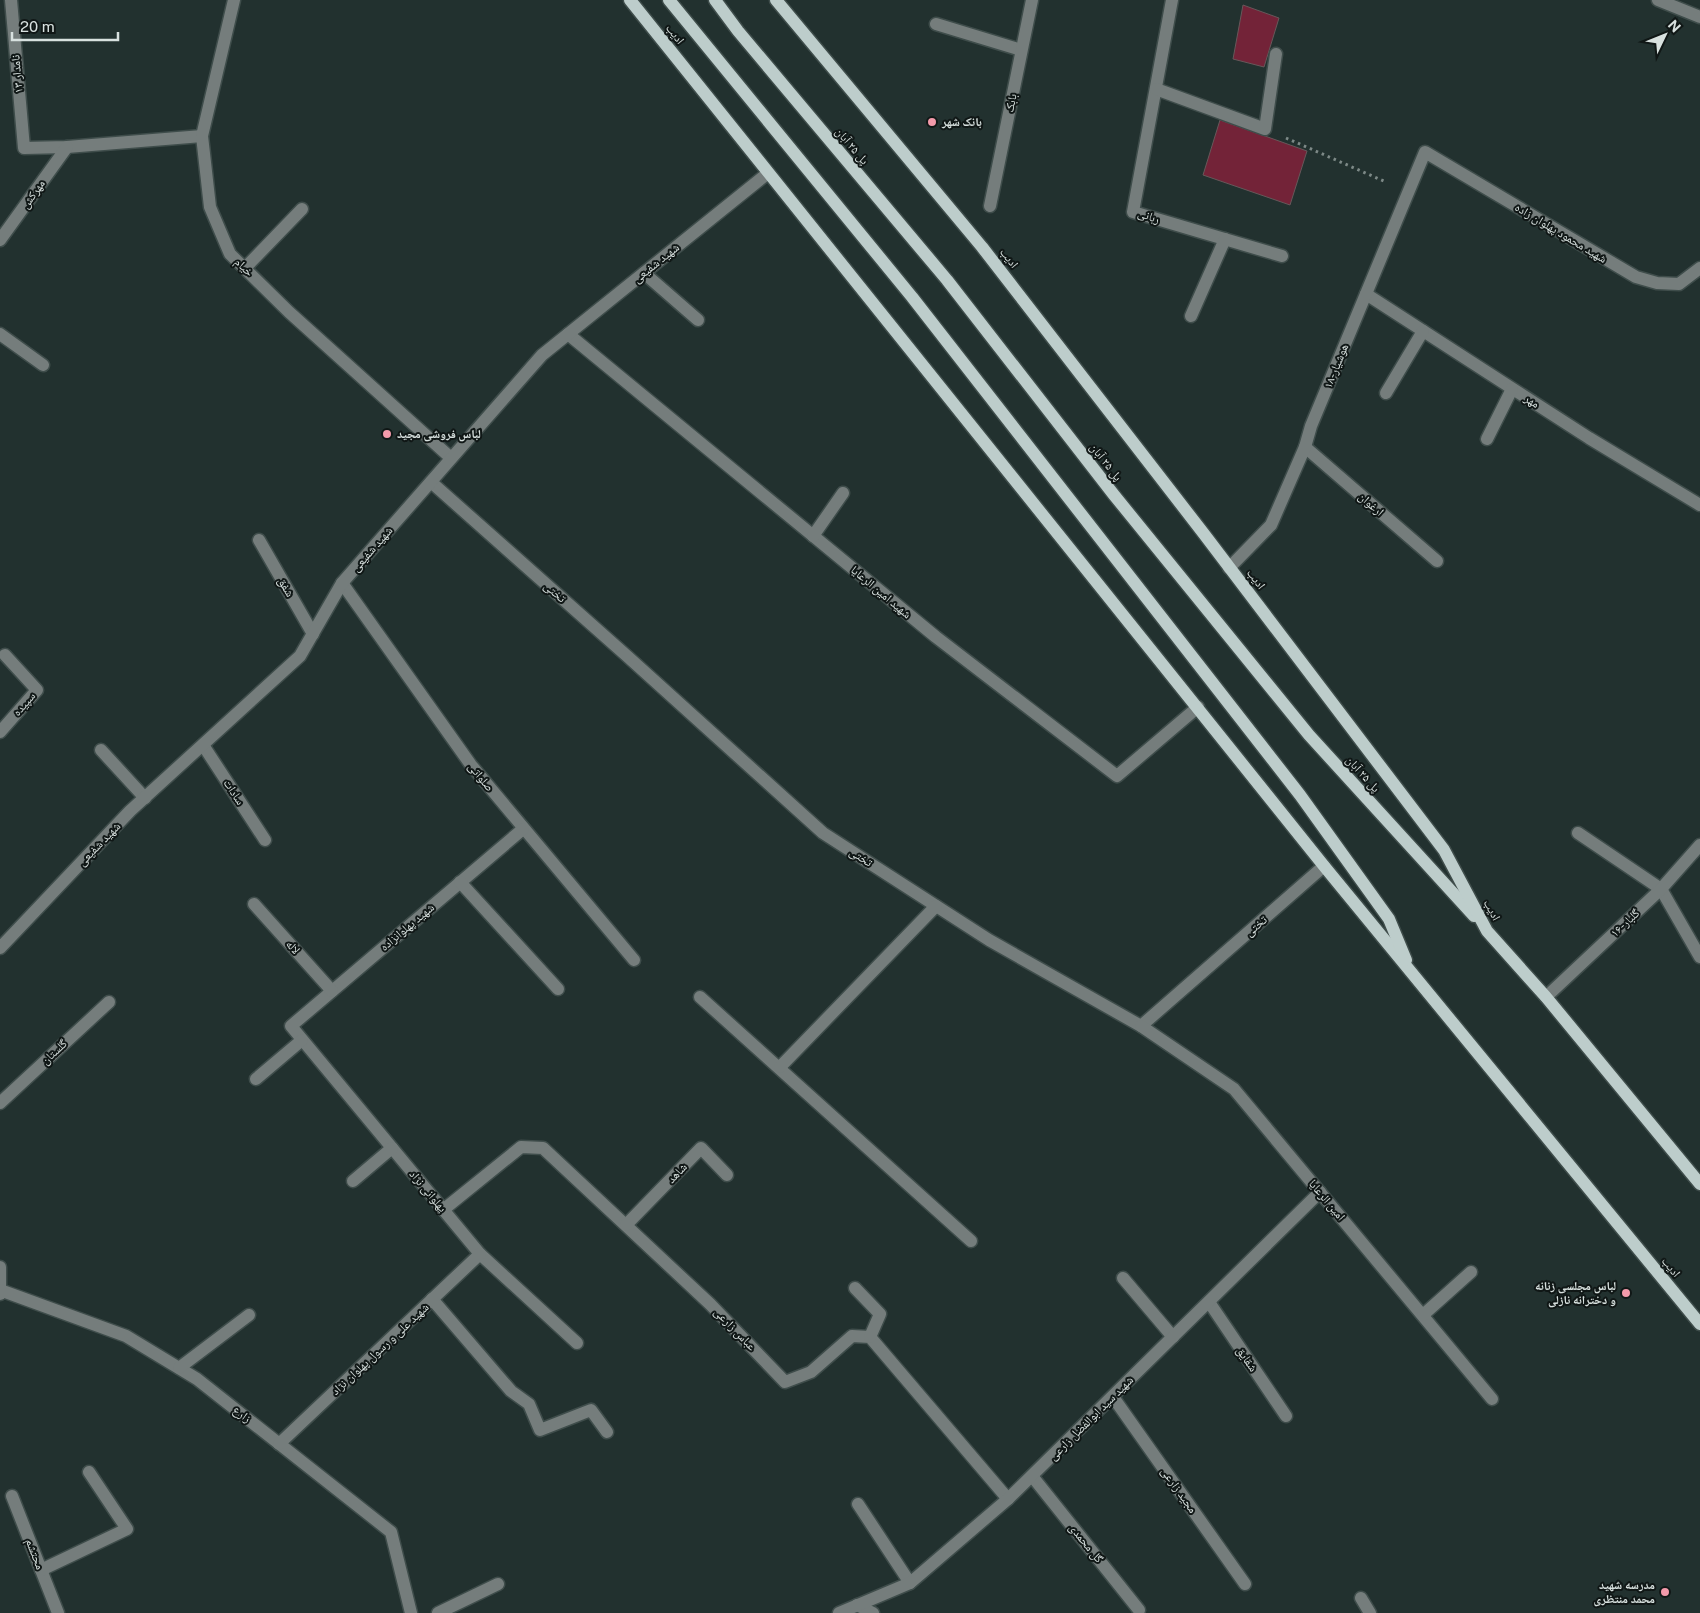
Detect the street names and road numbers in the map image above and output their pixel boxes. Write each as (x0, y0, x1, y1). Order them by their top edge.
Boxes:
street label: ادیب (662, 21, 687, 47)
street label: ۱۳ نامدار (8, 54, 26, 94)
street label: بابک (1002, 92, 1020, 114)
street label: پل ۲۵ آبان (832, 125, 872, 168)
street label: مهرکش (18, 177, 48, 211)
street label: شهید محمود پهلوان زاده (1512, 200, 1610, 266)
street label: ربانی (1136, 206, 1162, 227)
street label: شهید شفیعی (630, 240, 682, 286)
street label: ادیب (996, 245, 1021, 271)
street label: خیام (231, 255, 257, 280)
street label: ۱۸-هوشیار (1321, 342, 1351, 390)
street label: مهر (1521, 391, 1542, 411)
street label: پل ۲۵ آبان (1087, 440, 1125, 484)
street label: ارغوان (1355, 489, 1387, 519)
street label: شهید شفیعی (349, 523, 396, 575)
street label: شهید امین الرعایا (848, 563, 914, 622)
street label: ادیب (1244, 566, 1268, 592)
street label: شفق (275, 575, 297, 599)
street label: تختی (541, 579, 569, 606)
street label: سپیده (10, 689, 38, 719)
street label: پل ۲۵ آبان (1343, 753, 1383, 796)
street label: صلواتی (465, 760, 497, 794)
street label: سادات (220, 776, 248, 808)
street label: شهید شفیعی (75, 819, 124, 869)
street label: تختی (847, 844, 876, 870)
street label: ادیب (1480, 897, 1503, 923)
street label: شهید پهلوانزاده (377, 900, 437, 954)
street label: ۱۶-گلبار (1608, 906, 1643, 940)
street label: تختی (1242, 912, 1270, 939)
street label: لاله (283, 937, 303, 957)
street label: گلستان (38, 1037, 70, 1067)
street label: شاهد (664, 1160, 690, 1186)
street label: پهلوانی نژاد (406, 1167, 450, 1215)
street label: امین الرعایا (1306, 1177, 1348, 1224)
street label: ادیب (1658, 1254, 1683, 1280)
street label: شهید علی و رسول پهلوان نژاد (328, 1300, 432, 1398)
street label: عباس زارعی (711, 1305, 759, 1354)
street label: شقایق (1233, 1344, 1261, 1374)
street label: شهید سید ابوالفضل زارعی (1046, 1373, 1137, 1463)
street label: زارع (229, 1403, 254, 1426)
street label: مجید زارعی (1158, 1464, 1200, 1516)
street label: گل محمدی (1066, 1521, 1106, 1565)
street label: محتشم (22, 1537, 47, 1572)

